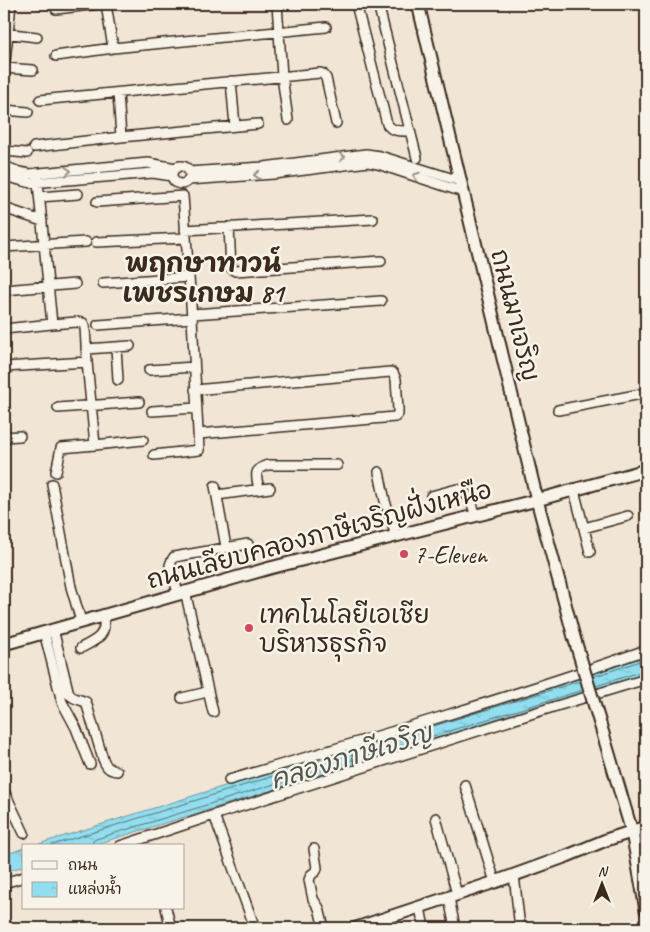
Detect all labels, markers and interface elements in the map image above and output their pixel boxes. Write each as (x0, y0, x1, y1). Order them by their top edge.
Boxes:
one-way arrow (338, 152, 346, 163)
one-way arrow (65, 165, 73, 176)
one-way arrow (253, 170, 261, 181)
one-way arrow (413, 172, 421, 182)
district label: พฤกษาทาวน์ เพชรเกษม 81 (123, 246, 287, 310)
street label: ถนนมาเจริญ (483, 246, 547, 384)
street label: ถนนเลียบคลองภาษีเจริญฝั่งเหนือ (141, 467, 495, 596)
place label: 7-Eleven (414, 539, 488, 571)
marker: 7-Eleven (398, 548, 410, 560)
place label: เทคโนโลยีเอเชีย บริหารธุรกิจ (259, 598, 430, 662)
marker: เทคโนโลยีเอเชีย บริหารธุรกิจ (243, 622, 255, 634)
water label: คลองภาษีเจริญ (266, 715, 438, 797)
legend (22, 844, 185, 910)
text: ถนน (68, 856, 97, 875)
north arrow (578, 860, 628, 910)
text: N (598, 863, 609, 880)
text: แหล่งน้ำ (68, 875, 122, 899)

